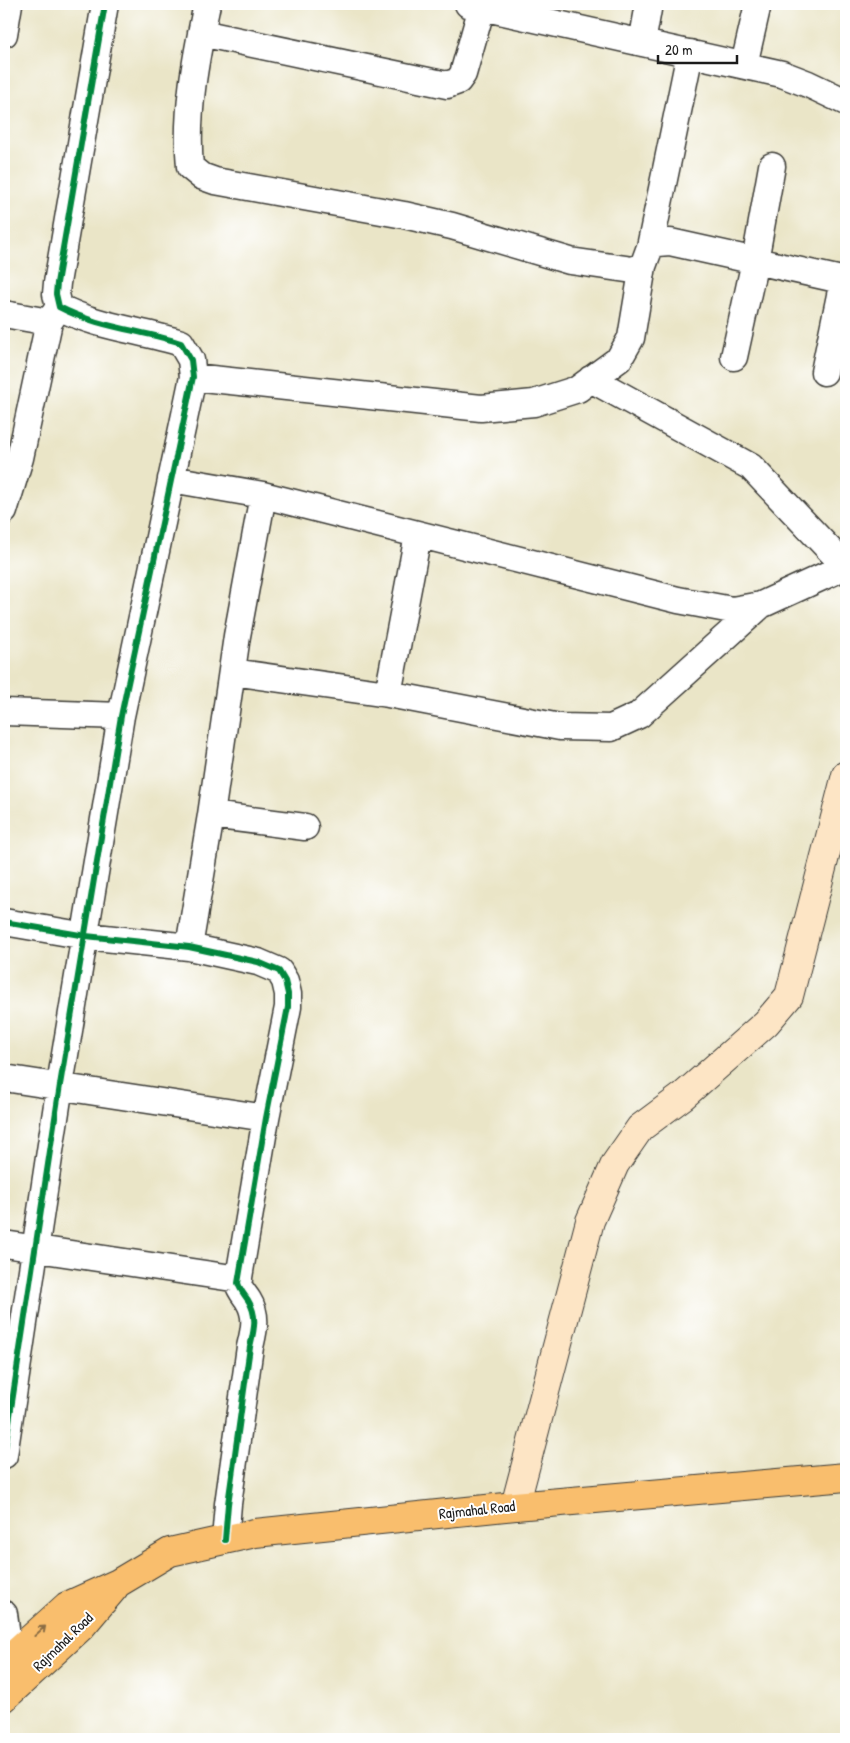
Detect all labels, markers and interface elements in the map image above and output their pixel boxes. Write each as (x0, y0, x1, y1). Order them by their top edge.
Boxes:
scale bar (658, 32, 736, 64)
text: 20 m (665, 39, 692, 60)
street label: Rajmahal Road (438, 1495, 516, 1524)
street label: Rajmahal Road (28, 1607, 98, 1676)
one-way arrow (33, 1625, 46, 1636)

